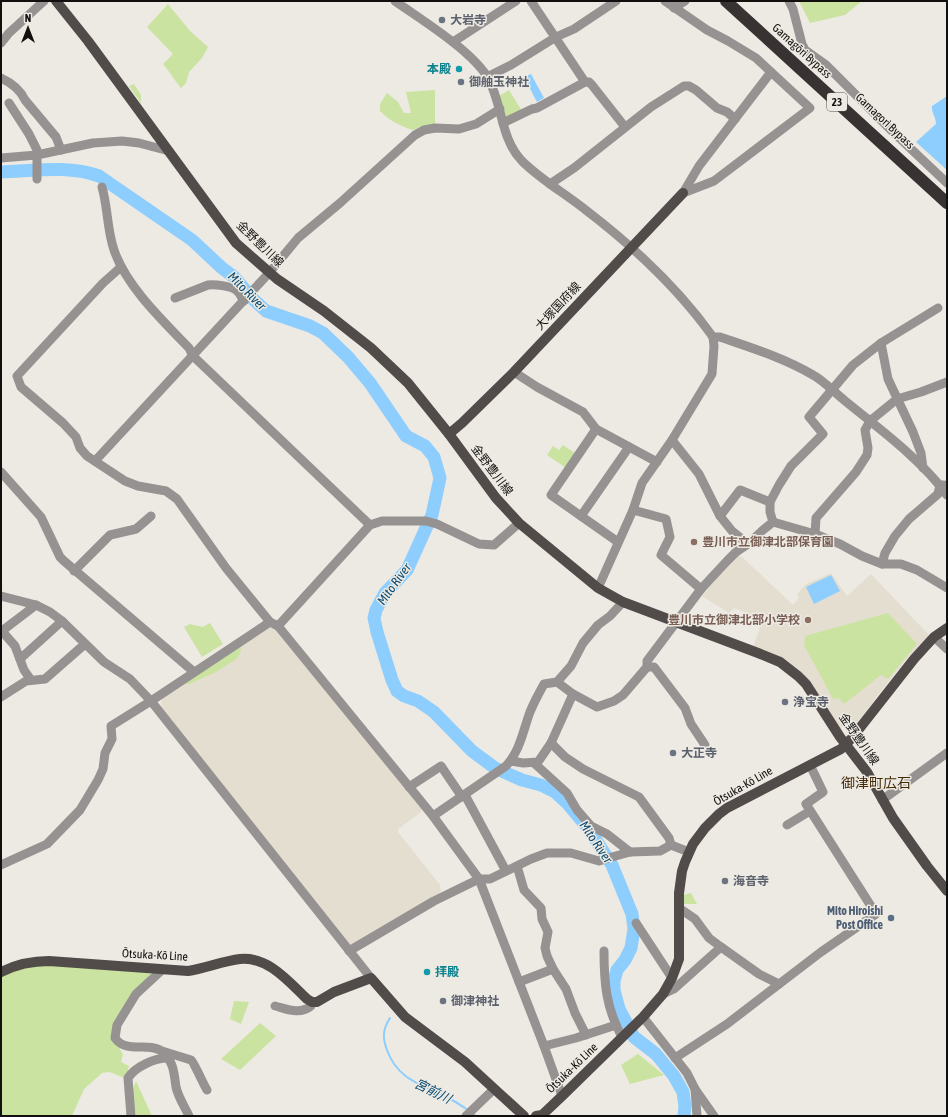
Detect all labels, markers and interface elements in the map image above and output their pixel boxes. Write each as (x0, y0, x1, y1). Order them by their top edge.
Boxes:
north arrow (8, 8, 48, 48)
text: N (25, 12, 31, 24)
place label: 大岩寺 (450, 13, 486, 27)
marker: 大岩寺 (437, 15, 447, 25)
street label: Gamagōri Bypass (769, 21, 835, 81)
place label: 本殿 (427, 62, 451, 76)
marker: 本殿 (454, 64, 464, 74)
place label: 御舳玉神社 (469, 75, 529, 89)
marker: 御舳玉神社 (456, 77, 466, 87)
street label: Gamagori Bypass (853, 90, 917, 152)
road number: 23 (827, 93, 847, 111)
street label: 金野豊川線 (234, 218, 286, 270)
water label: Mito River (225, 269, 270, 314)
street label: 大塚国府線 (532, 279, 584, 333)
street label: 金野豊川線 (468, 442, 516, 498)
place label: 豊川市立御津北部保育園 (702, 535, 834, 549)
marker: 豊川市立御津北部保育園 (689, 537, 699, 547)
water label: Mito River (374, 559, 415, 608)
place label: 豊川市立御津北部小学校 (668, 613, 800, 627)
marker: 豊川市立御津北部小学校 (803, 615, 813, 625)
place label: 浄宝寺 (793, 695, 829, 709)
marker: 浄宝寺 (780, 697, 790, 707)
street label: 金野豊川線 (836, 710, 882, 768)
place label: 大正寺 (681, 746, 717, 760)
marker: 大正寺 (668, 748, 678, 758)
street label: Ōtsuka-Kō Line (711, 763, 775, 809)
district label: 御津町広石 (841, 775, 911, 791)
water label: Mito River (576, 818, 616, 867)
place label: 海音寺 (733, 874, 769, 888)
marker: 海音寺 (720, 876, 730, 886)
place label: Mito Hiroishi Post Office (827, 904, 884, 932)
marker: Mito Hiroishi Post Office (886, 913, 896, 923)
street label: Ōtsuka-Kō Line (122, 946, 188, 964)
place label: 拝殿 (435, 965, 459, 979)
marker: 拝殿 (422, 967, 432, 977)
place label: 御津神社 (451, 994, 499, 1008)
marker: 御津神社 (438, 996, 448, 1006)
street label: Ōtsuka-Kō Line (543, 1040, 601, 1096)
water label: 宮前川 (412, 1076, 456, 1107)

